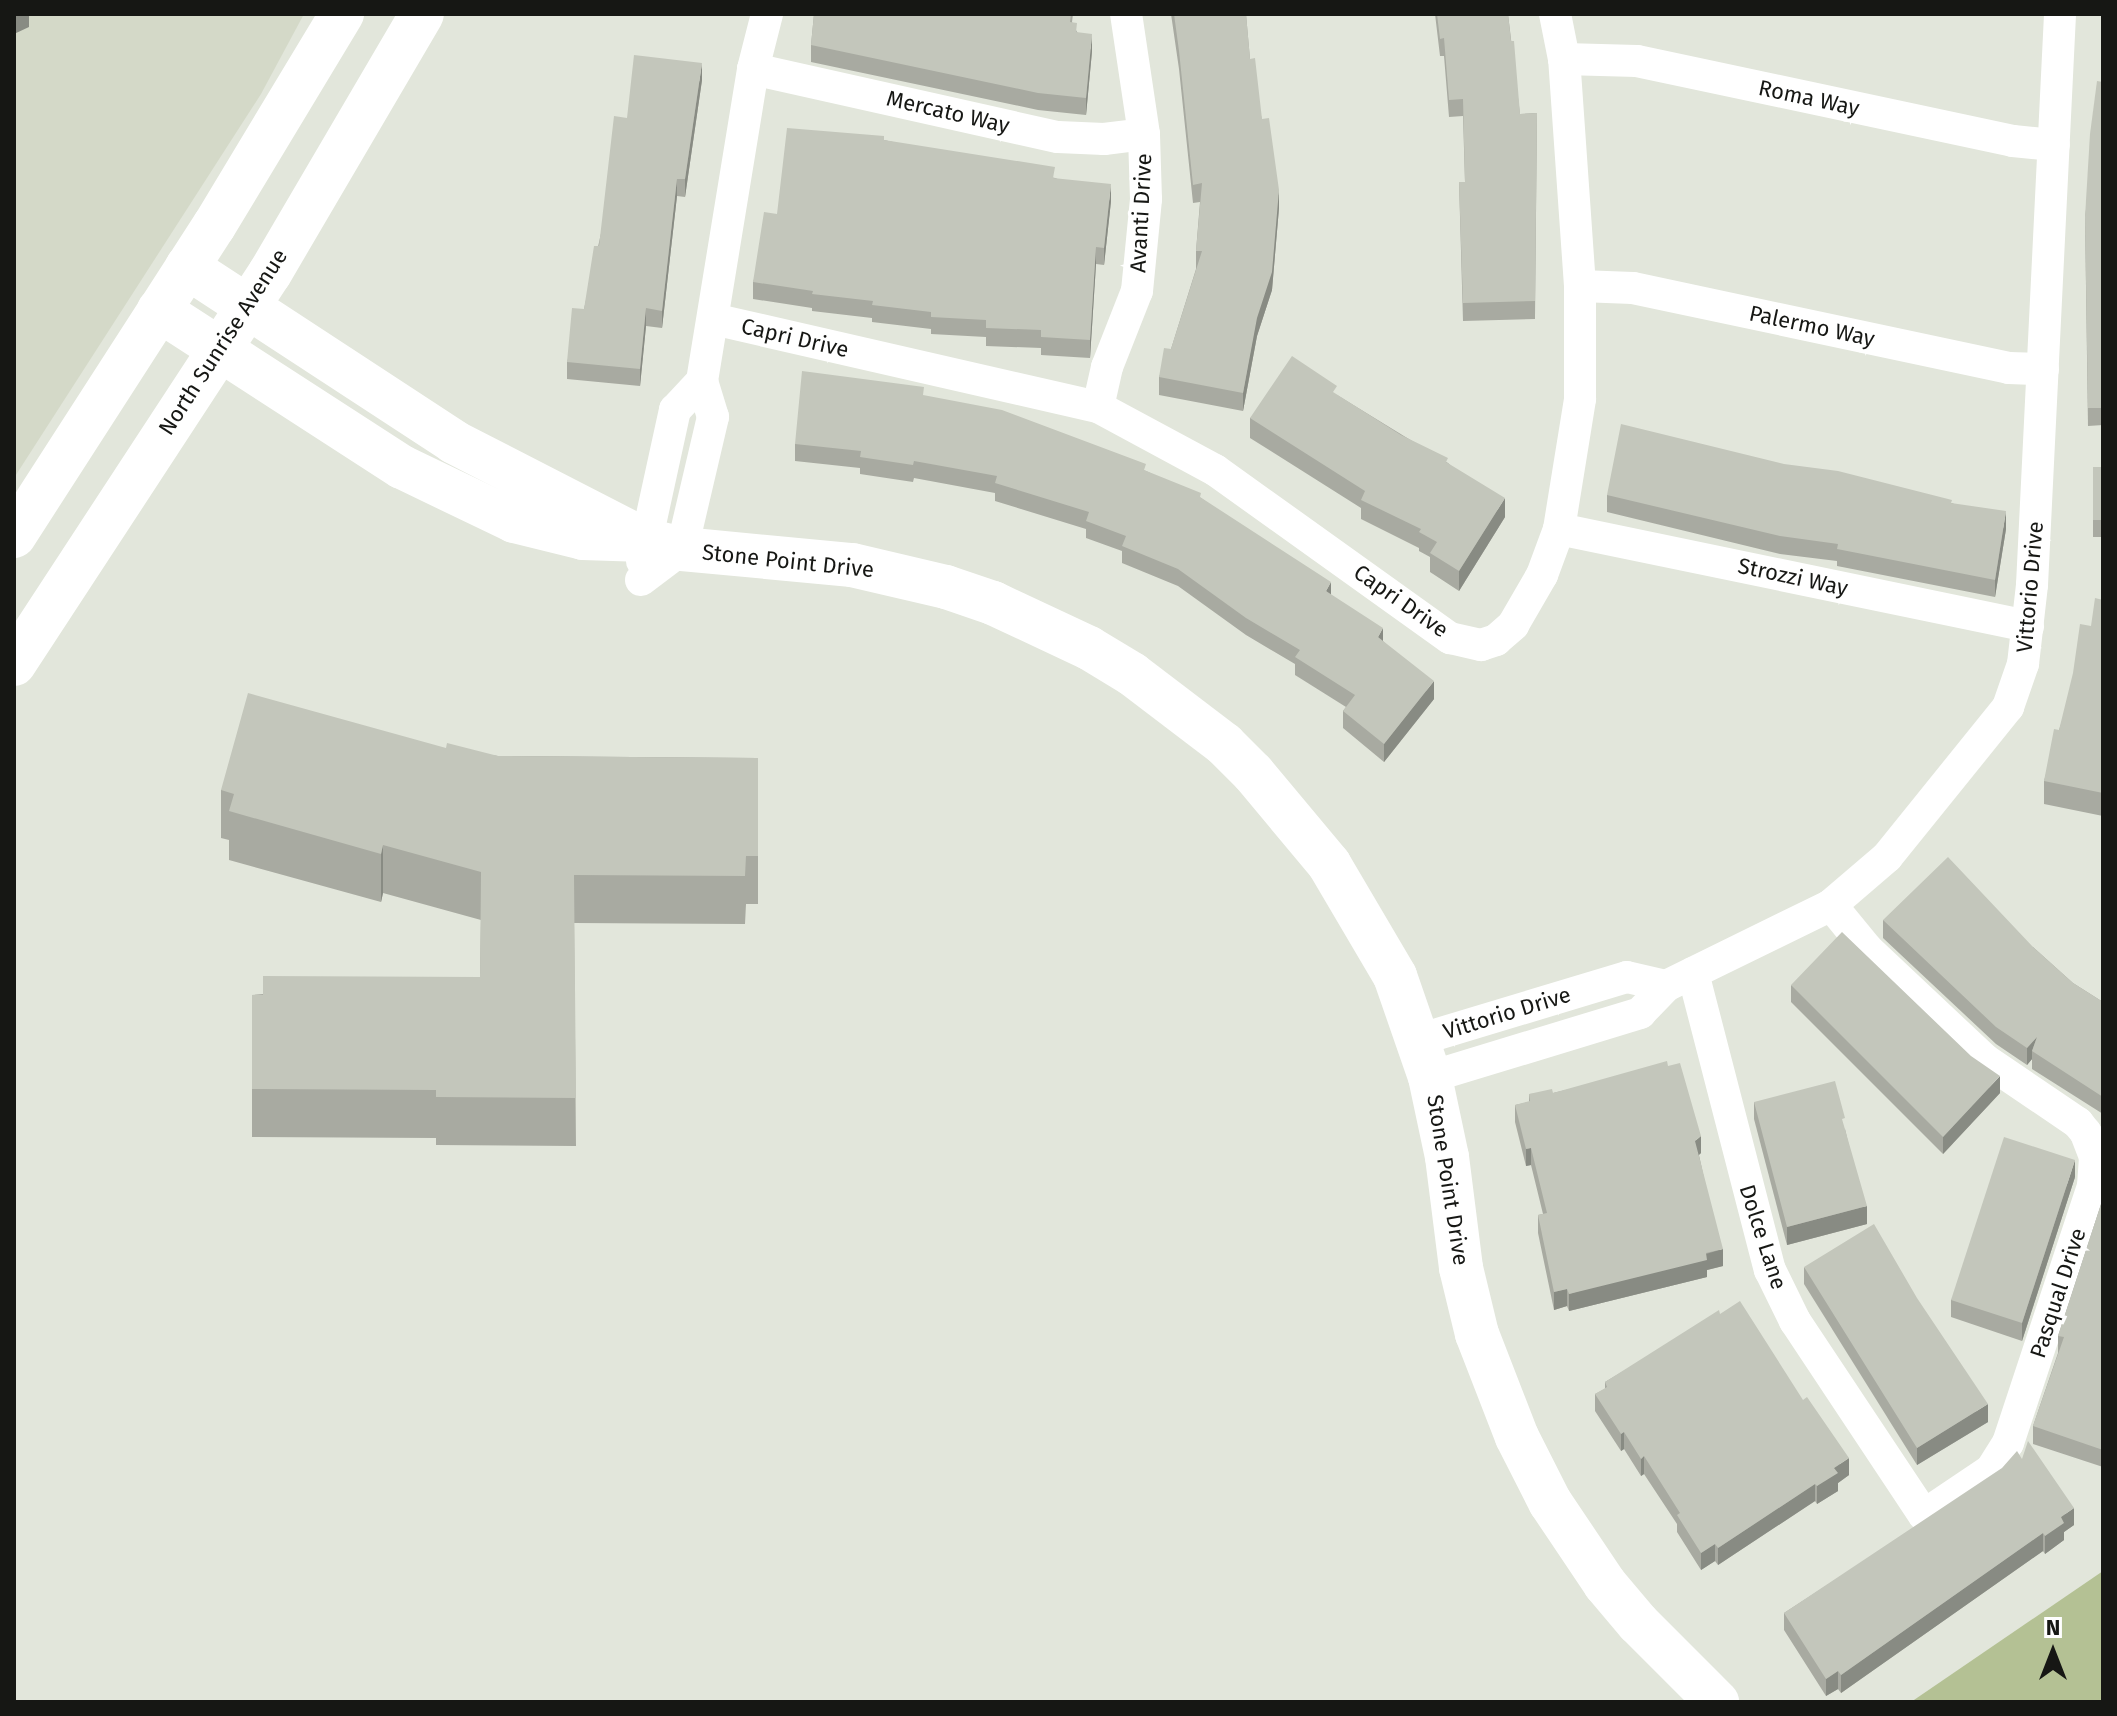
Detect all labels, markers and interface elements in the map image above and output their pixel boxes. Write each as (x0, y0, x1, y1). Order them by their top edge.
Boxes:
street label: Roma Way (1756, 74, 1862, 122)
street label: Mercato Way (884, 85, 1012, 139)
street label: Avanti Drive (1125, 153, 1157, 273)
street label: North Sunrise Avenue (153, 244, 293, 440)
street label: Palermo Way (1747, 300, 1877, 352)
street label: Capri Drive (739, 313, 851, 363)
street label: Vittorio Drive (2011, 520, 2049, 654)
street label: Stone Point Drive (701, 539, 875, 583)
street label: Strozzi Way (1736, 552, 1850, 602)
street label: Capri Drive (1349, 559, 1453, 643)
street label: Vittorio Drive (1440, 981, 1574, 1045)
street label: Stone Point Drive (1421, 1093, 1475, 1267)
street label: Dolce Lane (1734, 1181, 1792, 1293)
street label: Pasqual Drive (2025, 1225, 2091, 1361)
north arrow (2013, 1612, 2093, 1692)
text: N (2046, 1614, 2060, 1641)

